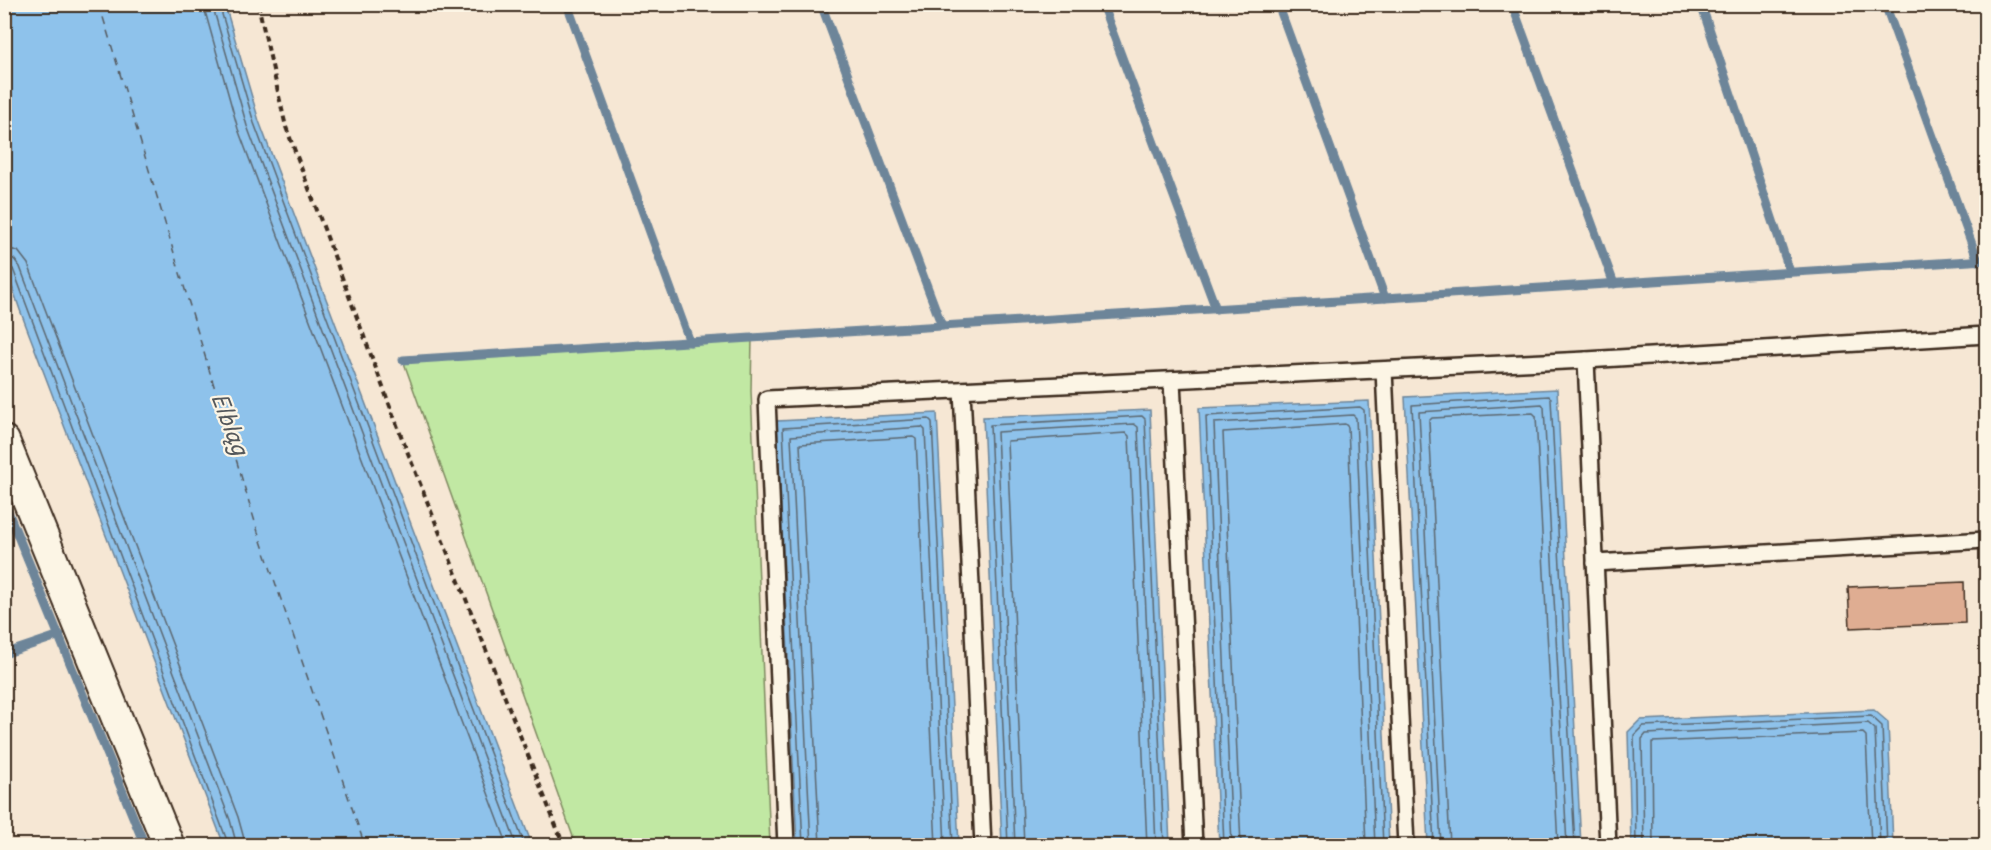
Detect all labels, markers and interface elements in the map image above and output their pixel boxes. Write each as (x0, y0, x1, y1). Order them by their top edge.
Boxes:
water label: Elbląg (204, 387, 259, 461)

